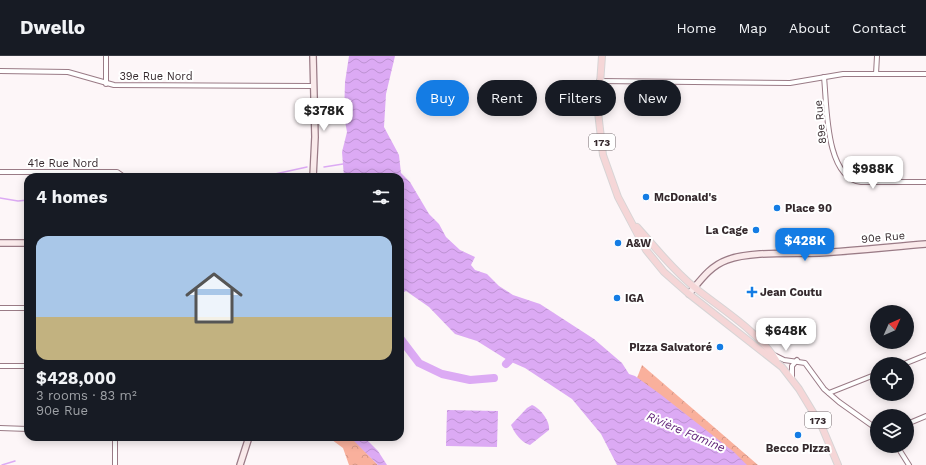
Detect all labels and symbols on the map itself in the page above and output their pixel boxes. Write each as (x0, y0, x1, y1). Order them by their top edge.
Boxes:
street label: 39e Rue Nord (119, 70, 193, 83)
pin: $378K (296, 98, 352, 132)
street label: 89e Rue (812, 99, 829, 145)
road number: 173 (589, 134, 615, 150)
pin: $988K (845, 156, 901, 190)
street label: 41e Rue Nord (28, 157, 98, 170)
place label: McDonald's (654, 191, 717, 204)
marker: McDonald's (641, 192, 651, 202)
place label: Place 90 (785, 202, 832, 215)
marker: Place 90 (772, 203, 782, 213)
place label: La Cage (706, 224, 748, 237)
marker: La Cage (751, 225, 761, 235)
pin: $428K (777, 228, 833, 262)
street label: 90e Rue (861, 229, 906, 246)
place label: A&W (626, 237, 651, 250)
marker: A&W (613, 238, 623, 248)
place label: Jean Coutu (760, 286, 822, 299)
marker: Jean Coutu (747, 287, 757, 297)
place label: IGA (625, 292, 644, 305)
marker: IGA (612, 293, 622, 303)
north arrow (870, 305, 914, 349)
pin: $648K (758, 318, 814, 352)
place label: Pizza Salvatoré (629, 341, 712, 354)
marker: Pizza Salvatoré (715, 342, 725, 352)
water label: Rivière Famine (645, 409, 728, 455)
road number: 173 (805, 412, 831, 428)
marker: Becco Pizza (793, 430, 803, 440)
place label: Becco Pizza (766, 442, 831, 455)

